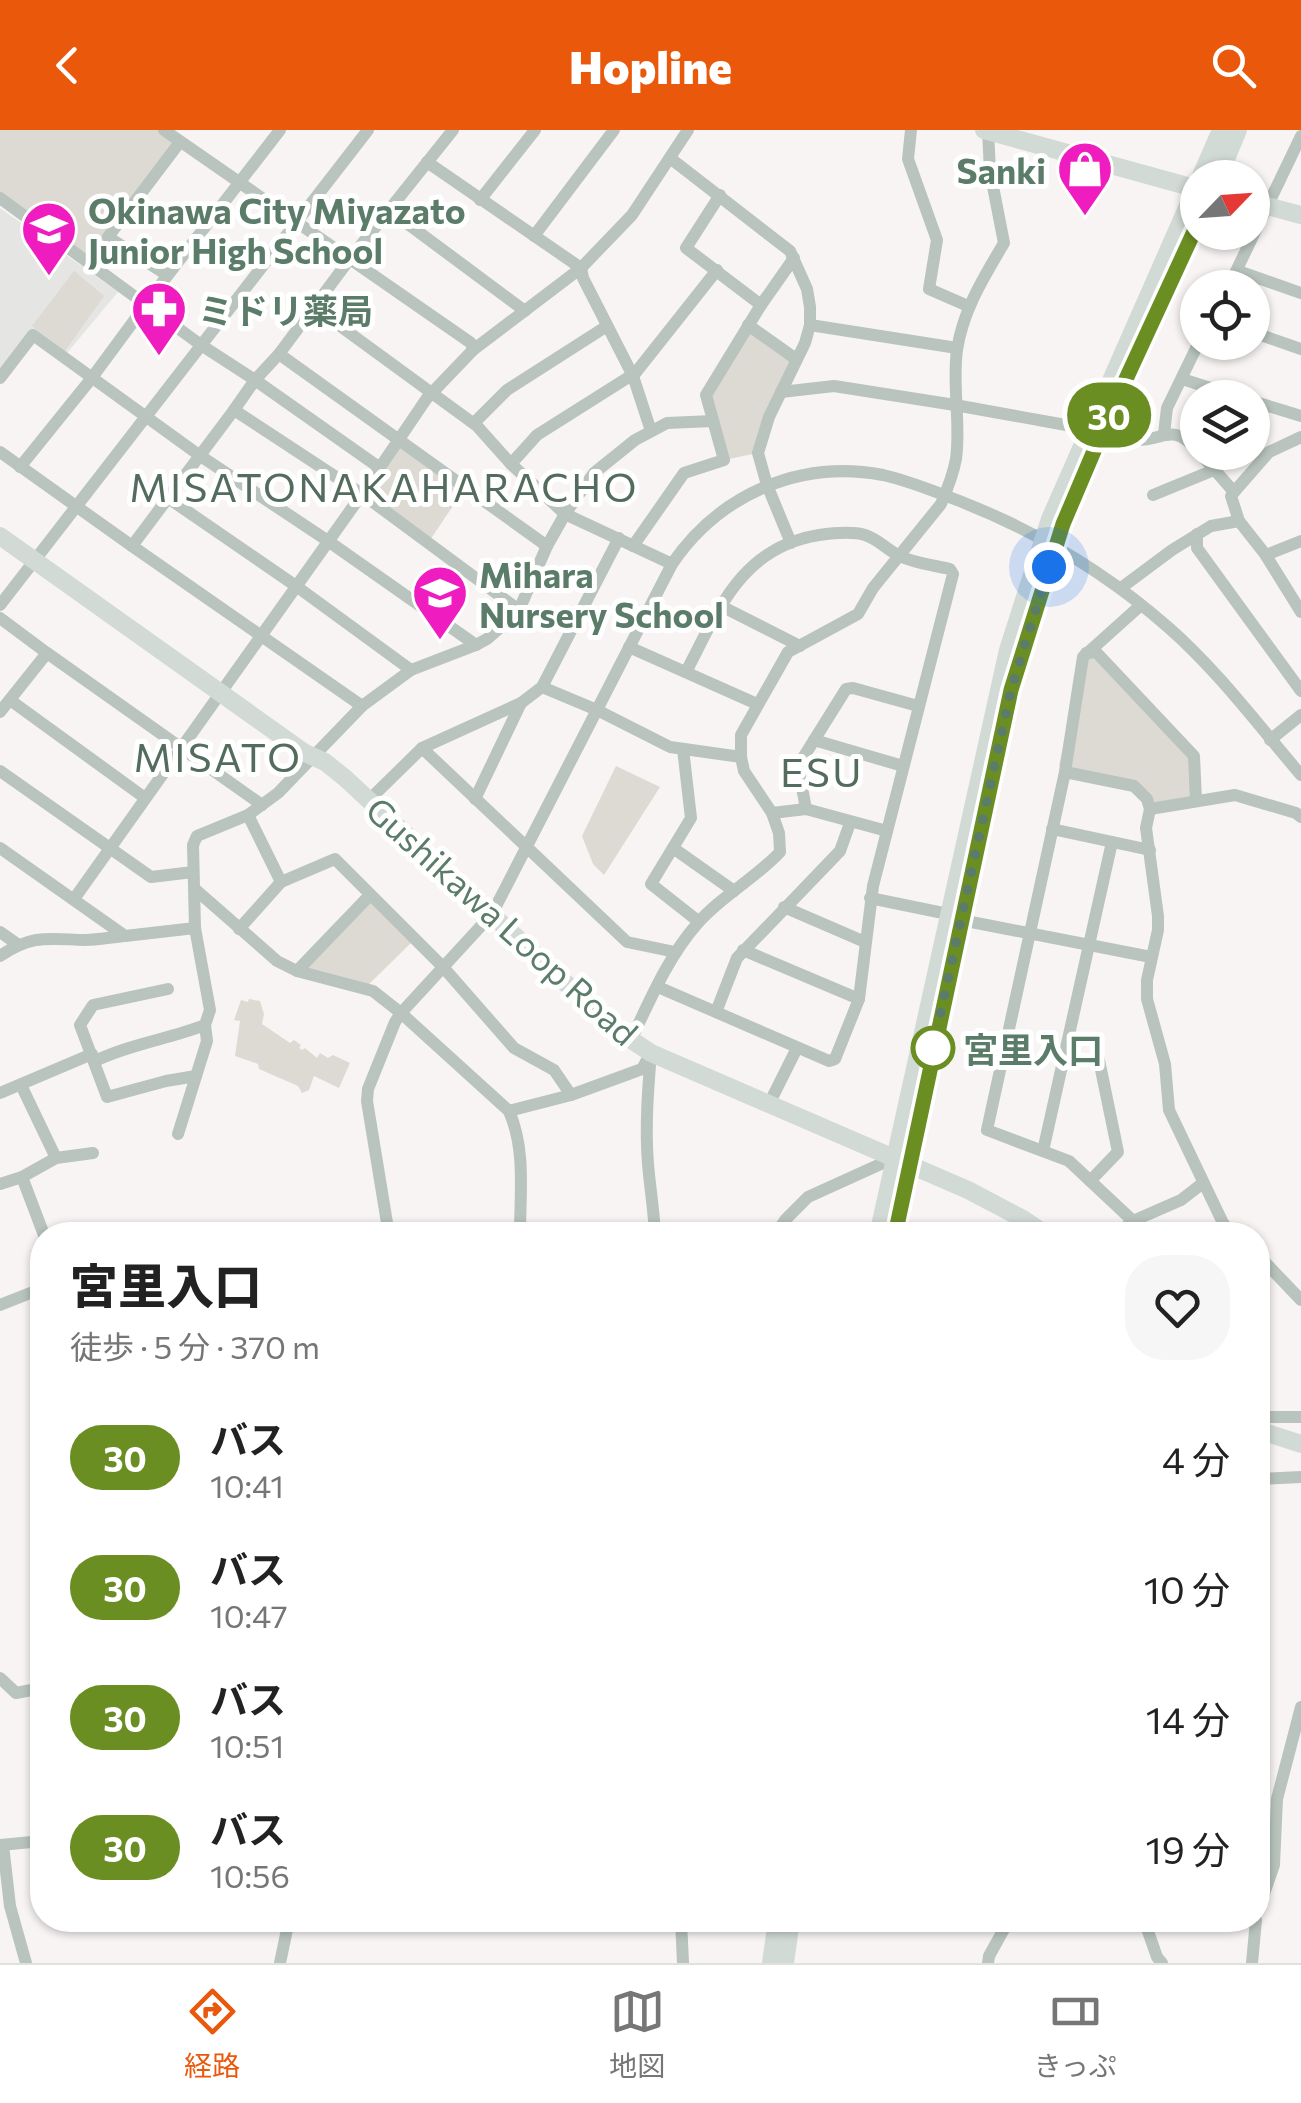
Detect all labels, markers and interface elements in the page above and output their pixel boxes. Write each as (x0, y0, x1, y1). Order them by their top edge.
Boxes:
icon: back (40, 38, 95, 93)
text: Hopline (569, 38, 732, 93)
icon: search (1206, 38, 1261, 93)
shop icon: Sanki (1055, 139, 1115, 218)
place label: Sanki (956, 148, 1046, 191)
north arrow (1180, 160, 1270, 250)
map controls (1180, 160, 1270, 470)
place label: Okinawa City Miyazato Junior High School (88, 188, 466, 271)
school or university icon: Okinawa City Miyazato Junior High School (19, 199, 79, 278)
button: locate (1180, 270, 1270, 360)
pharmacy icon: ミドリ薬局 (129, 279, 189, 358)
place label: ミドリ薬局 (198, 288, 373, 331)
button: layers (1180, 380, 1270, 470)
line badge: 30 (1064, 382, 1154, 448)
text: 30 (1087, 394, 1131, 437)
district label: MISATONAKAHARACHO (129, 461, 639, 510)
your location (1024, 542, 1074, 592)
place label: Mihara Nursery School (479, 552, 724, 635)
school or university icon: Mihara Nursery School (410, 563, 470, 642)
district label: MISATO (133, 731, 303, 780)
district label: ESU (780, 746, 864, 795)
street label: Gushikawa Loop Road (358, 787, 648, 1053)
marker: 宮里入口 (912, 1027, 954, 1069)
place label: 宮里入口 (963, 1027, 1103, 1070)
text: 宮里入口 (70, 1255, 262, 1314)
button: heart (1125, 1255, 1230, 1360)
text: 徒歩 · 5 分 · 370 m (70, 1326, 320, 1366)
text: バス (210, 1415, 286, 1462)
text: 4 分 (1162, 1435, 1230, 1482)
text: 30 (103, 1436, 147, 1479)
text: 10:41 (210, 1465, 284, 1505)
text: バス (210, 1545, 286, 1592)
text: 10 分 (1144, 1565, 1230, 1612)
text: 30 (103, 1566, 147, 1609)
text: 10:47 (210, 1595, 288, 1635)
text: バス (210, 1675, 286, 1722)
text: 14 分 (1146, 1695, 1230, 1742)
text: 30 (103, 1696, 147, 1739)
text: 10:51 (210, 1725, 284, 1765)
text: バス (210, 1805, 286, 1852)
text: 19 分 (1145, 1825, 1230, 1872)
text: 30 (103, 1826, 147, 1869)
text: 10:56 (210, 1855, 290, 1895)
tab: 経路 (184, 1984, 240, 2084)
tab: 地図 (609, 1984, 665, 2084)
tab: きっぷ (1034, 1984, 1117, 2084)

